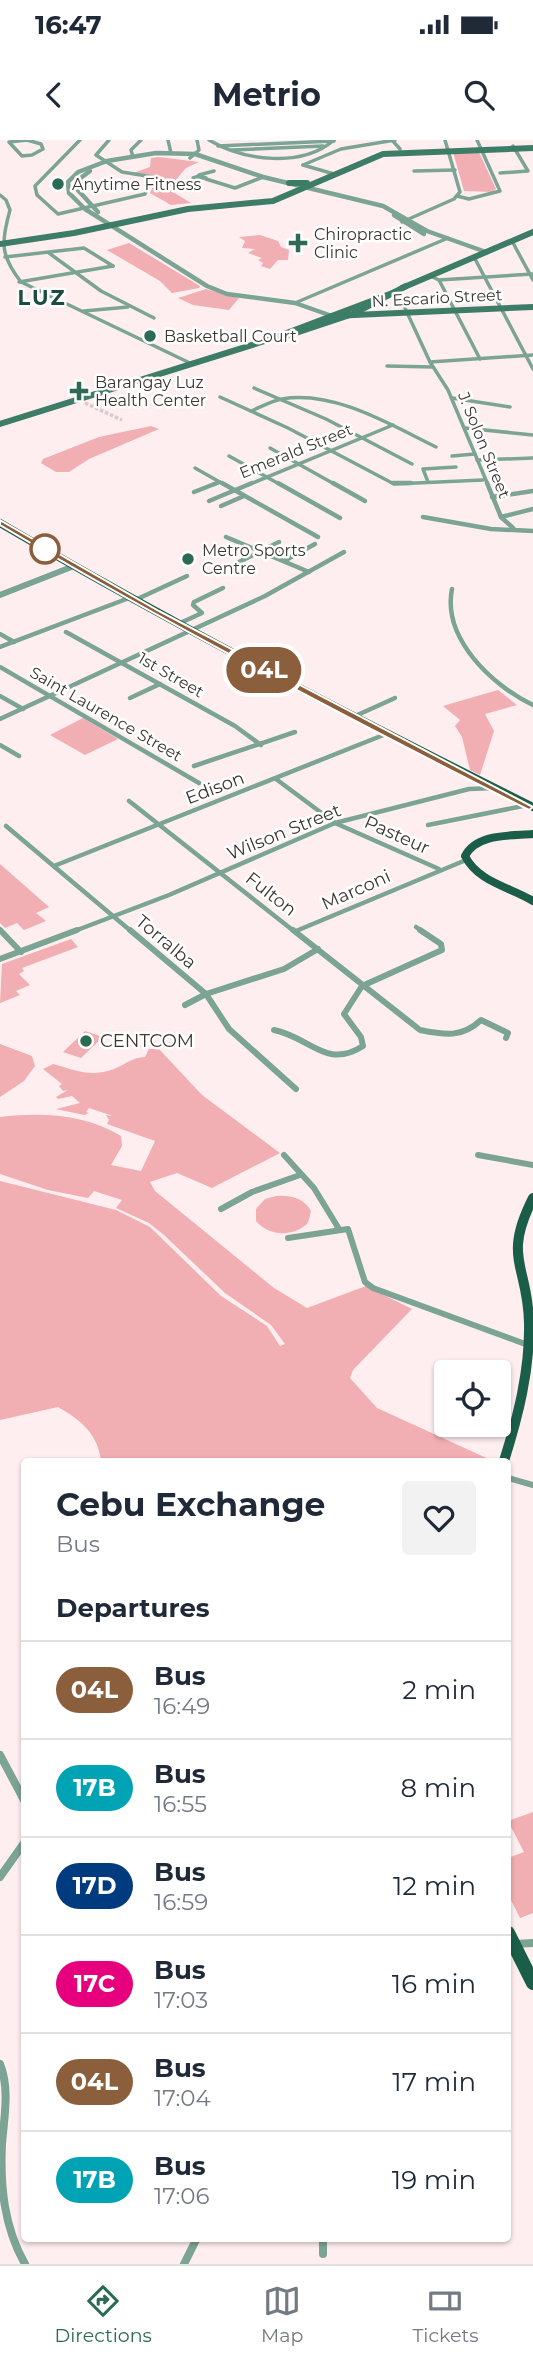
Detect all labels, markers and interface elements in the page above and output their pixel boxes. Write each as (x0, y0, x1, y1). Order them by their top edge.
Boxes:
text: 16:47 (35, 9, 102, 41)
text: Metrio (212, 75, 321, 114)
icon: back (35, 76, 73, 114)
icon: search (460, 76, 498, 114)
place label: Anytime Fitness (72, 175, 201, 194)
marker: Anytime Fitness (50, 176, 66, 192)
place label: Chiropractic Clinic (314, 225, 412, 262)
marker: Chiropractic Clinic (288, 233, 308, 253)
district label: LUZ (17, 285, 67, 310)
street label: N. Escario Street (371, 285, 503, 311)
place label: Basketball Court (164, 327, 297, 346)
marker: Basketball Court (142, 328, 158, 344)
place label: Barangay Luz Health Center (95, 373, 206, 410)
marker: Barangay Luz Health Center (69, 381, 89, 401)
street label: J. Solon Street (454, 388, 514, 501)
street label: Emerald Street (237, 419, 356, 482)
unlabelled marker (30, 534, 60, 564)
place label: Metro Sports Centre (202, 541, 306, 578)
marker: Metro Sports Centre (180, 551, 196, 567)
line badge: 04L (224, 647, 304, 693)
street label: 1st Street (135, 649, 208, 702)
text: 04L (240, 655, 288, 684)
street label: Saint Laurence Street (27, 663, 186, 766)
street label: Edison (182, 767, 248, 809)
street label: Wilson Street (224, 799, 344, 865)
street label: Pasteur (361, 811, 433, 859)
street label: Marconi (318, 865, 394, 915)
street label: Fulton (241, 867, 301, 921)
street label: Torralba (131, 910, 201, 974)
place label: CENTCOM (100, 1030, 194, 1052)
marker: CENTCOM (78, 1033, 94, 1049)
map controls (434, 1360, 511, 1437)
button: locate (434, 1360, 511, 1437)
button: heart (402, 1481, 476, 1555)
text: Cebu Exchange (56, 1484, 325, 1524)
text: Bus (56, 1530, 100, 1558)
text: Departures (56, 1592, 210, 1624)
text: Bus (154, 1660, 206, 1692)
text: 2 min (402, 1674, 476, 1706)
text: 04L (71, 1675, 118, 1704)
text: 16:49 (154, 1692, 210, 1720)
text: Bus (154, 1758, 206, 1790)
text: 8 min (400, 1772, 476, 1804)
text: 17B (73, 1773, 116, 1802)
text: 16:55 (154, 1790, 207, 1818)
text: Bus (154, 1856, 206, 1888)
text: 12 min (393, 1870, 476, 1902)
text: 17D (72, 1871, 117, 1900)
text: 16:59 (154, 1888, 208, 1916)
text: Bus (154, 1954, 206, 1986)
text: 16 min (392, 1968, 476, 2000)
text: 17C (74, 1969, 115, 1998)
text: 17:03 (154, 1986, 208, 2014)
text: Bus (154, 2052, 206, 2084)
text: 17 min (392, 2066, 476, 2098)
text: 04L (71, 2067, 118, 2096)
text: 17:04 (154, 2084, 211, 2112)
text: Bus (154, 2150, 206, 2182)
text: 19 min (392, 2164, 476, 2196)
text: 17B (73, 2165, 116, 2194)
text: 17:06 (154, 2182, 210, 2210)
tab: Directions (55, 2282, 152, 2347)
tab: Map (261, 2282, 303, 2347)
tab: Tickets (412, 2282, 478, 2347)

